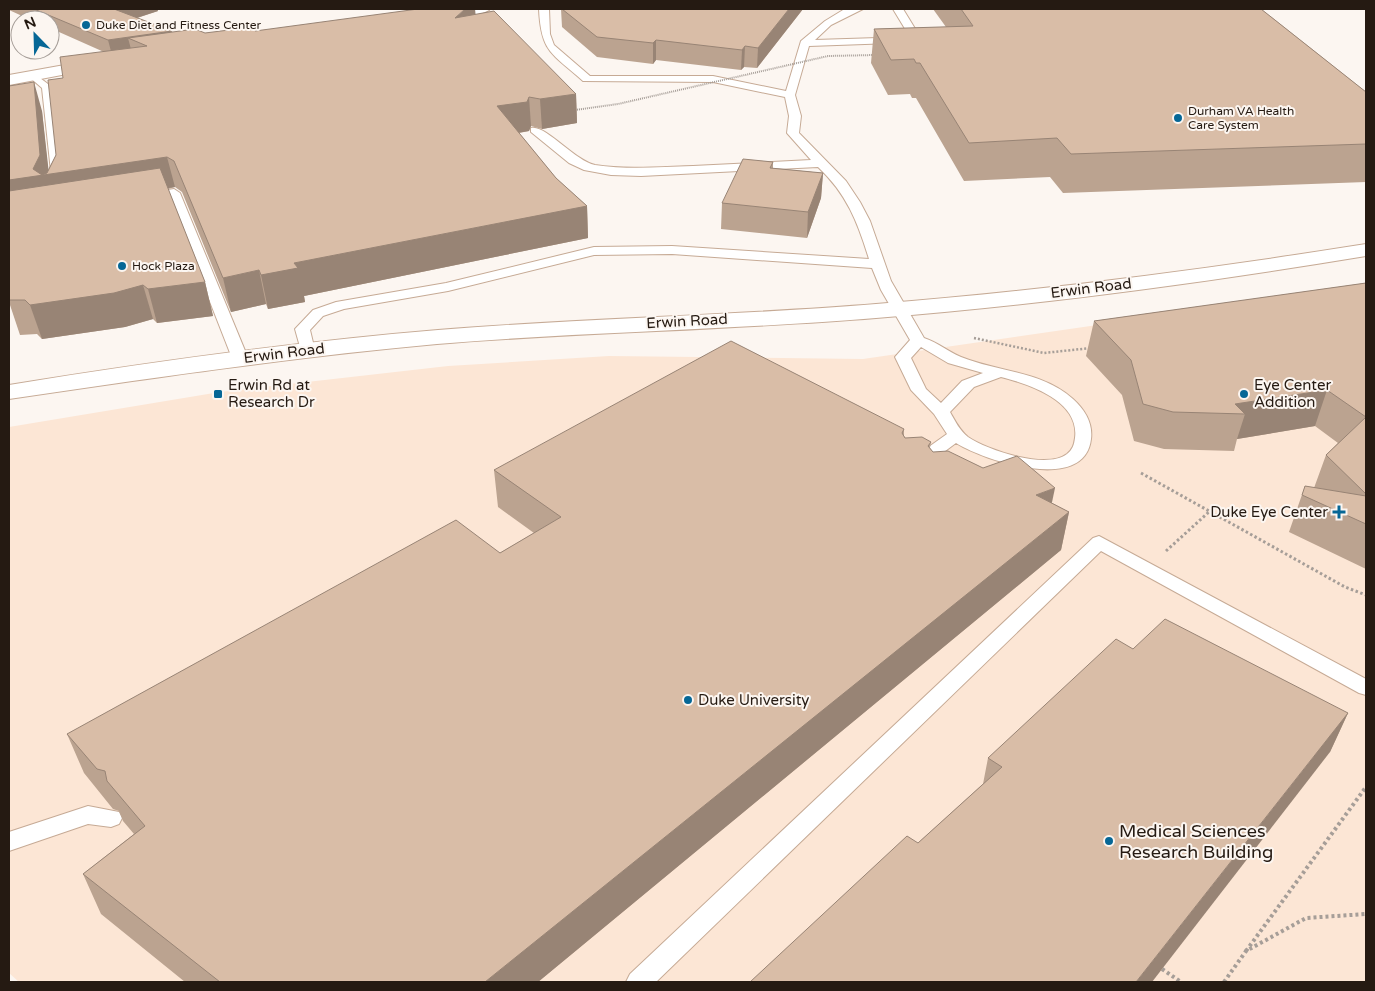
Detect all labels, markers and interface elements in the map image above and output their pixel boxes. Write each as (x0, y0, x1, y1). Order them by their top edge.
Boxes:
north arrow (10, 10, 60, 60)
text: N (22, 13, 39, 34)
place label: Duke Diet and Fitness Center (96, 18, 262, 32)
marker: Duke Diet and Fitness Center (80, 19, 92, 31)
place label: Durham VA Health Care System (1188, 104, 1294, 132)
marker: Durham VA Health Care System (1172, 112, 1184, 124)
place label: Hock Plaza (132, 259, 195, 273)
marker: Hock Plaza (116, 260, 128, 272)
street label: Erwin Road (1049, 274, 1133, 302)
street label: Erwin Road (646, 310, 728, 332)
street label: Erwin Road (242, 339, 326, 367)
place label: Erwin Rd at Research Dr (228, 376, 315, 411)
place label: Eye Center Addition (1254, 376, 1331, 411)
marker: Erwin Rd at Research Dr (212, 388, 224, 400)
marker: Eye Center Addition (1238, 388, 1250, 400)
place label: Duke Eye Center (1210, 503, 1328, 521)
marker: Duke Eye Center (1332, 505, 1346, 519)
place label: Duke University (698, 691, 809, 709)
marker: Duke University (682, 694, 694, 706)
place label: Medical Sciences Research Building (1119, 820, 1273, 863)
marker: Medical Sciences Research Building (1103, 835, 1115, 847)

